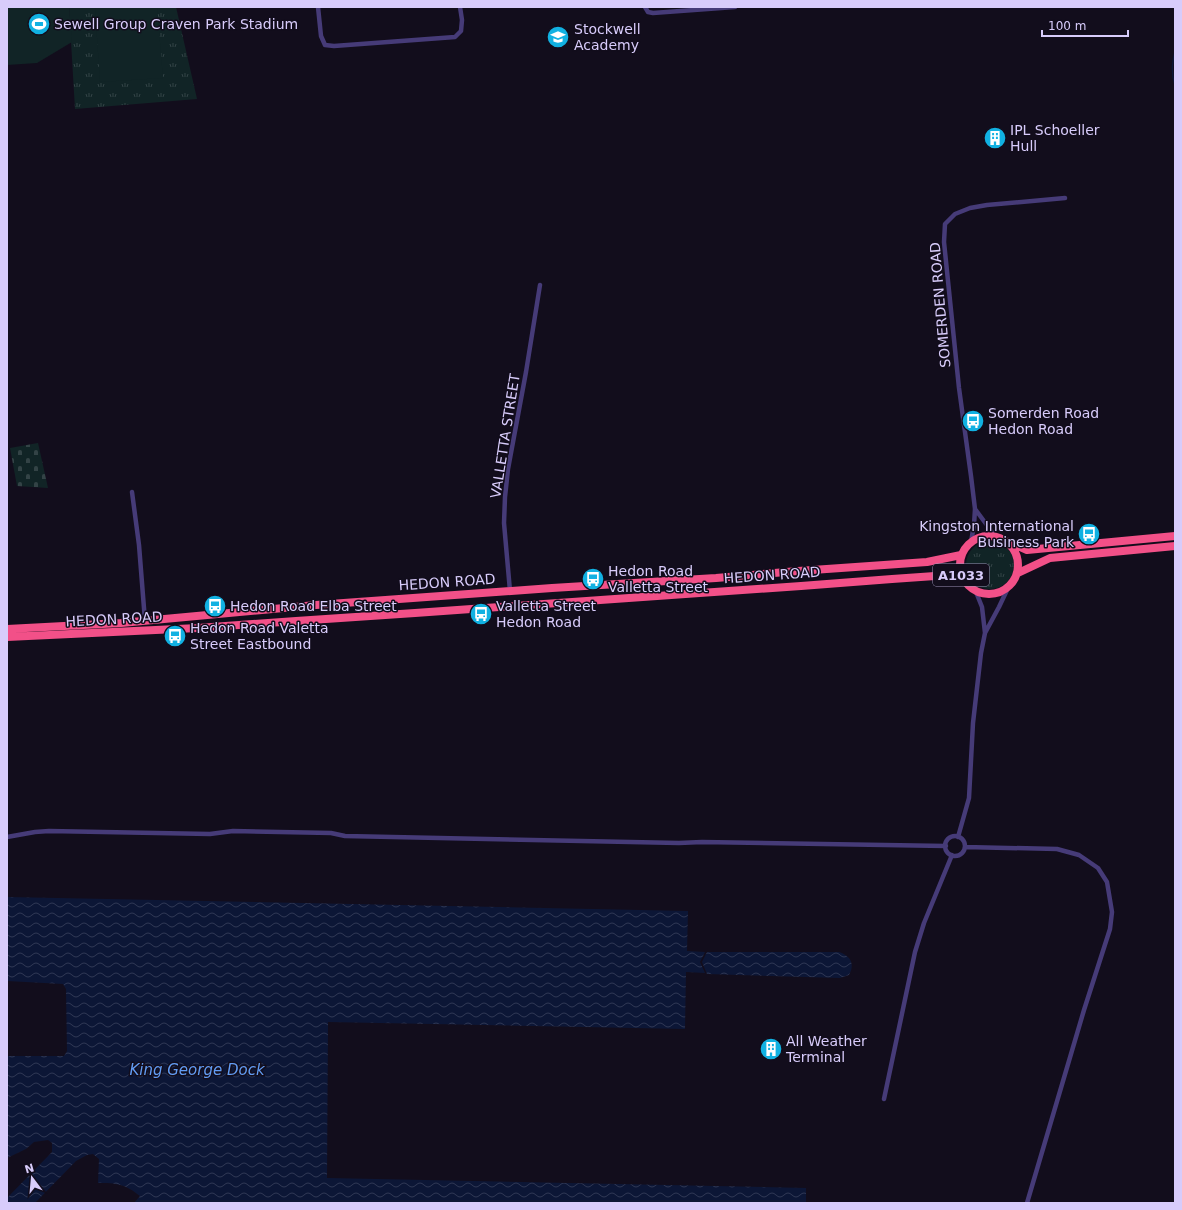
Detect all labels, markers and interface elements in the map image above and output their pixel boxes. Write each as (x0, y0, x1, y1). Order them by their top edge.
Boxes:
sports icon: Sewell Group Craven Park Stadium (26, 11, 52, 37)
scale bar (1042, 12, 1128, 38)
place label: Sewell Group Craven Park Stadium (54, 16, 298, 32)
text: 100 m (1048, 19, 1086, 33)
place label: Stockwell Academy (574, 21, 641, 53)
school or university icon: Stockwell Academy (545, 24, 571, 50)
place label: IPL Schoeller Hull (1010, 122, 1100, 154)
building icon: IPL Schoeller Hull (982, 125, 1008, 151)
street label: SOMERDEN ROAD (927, 242, 953, 368)
street label: VALLETTA STREET (487, 372, 523, 499)
place label: Somerden Road Hedon Road (988, 405, 1099, 437)
bus stop icon: Somerden Road Hedon Road (960, 408, 986, 434)
place label: Kingston International Business Park (919, 518, 1075, 550)
bus stop icon: Kingston International Business Park (1076, 521, 1102, 547)
place label: Hedon Road Valletta Street (608, 563, 709, 595)
street label: HEDON ROAD (723, 564, 821, 586)
road number: A1033 (933, 564, 989, 586)
bus stop icon: Hedon Road Valletta Street (580, 566, 606, 592)
street label: HEDON ROAD (398, 571, 496, 593)
bus stop icon: Hedon Road Elba Street (202, 593, 228, 619)
place label: Hedon Road Elba Street (230, 598, 397, 614)
place label: Valletta Street Hedon Road (496, 598, 597, 630)
bus stop icon: Valletta Street Hedon Road (468, 601, 494, 627)
street label: HEDON ROAD (65, 608, 163, 630)
place label: Hedon Road Valetta Street Eastbound (190, 620, 329, 652)
bus stop icon: Hedon Road Valetta Street Eastbound (162, 623, 188, 649)
place label: All Weather Terminal (785, 1033, 867, 1065)
building icon: All Weather Terminal (758, 1036, 784, 1062)
water label: King George Dock (129, 1061, 266, 1079)
north arrow (12, 1158, 52, 1198)
text: N (23, 1161, 36, 1176)

